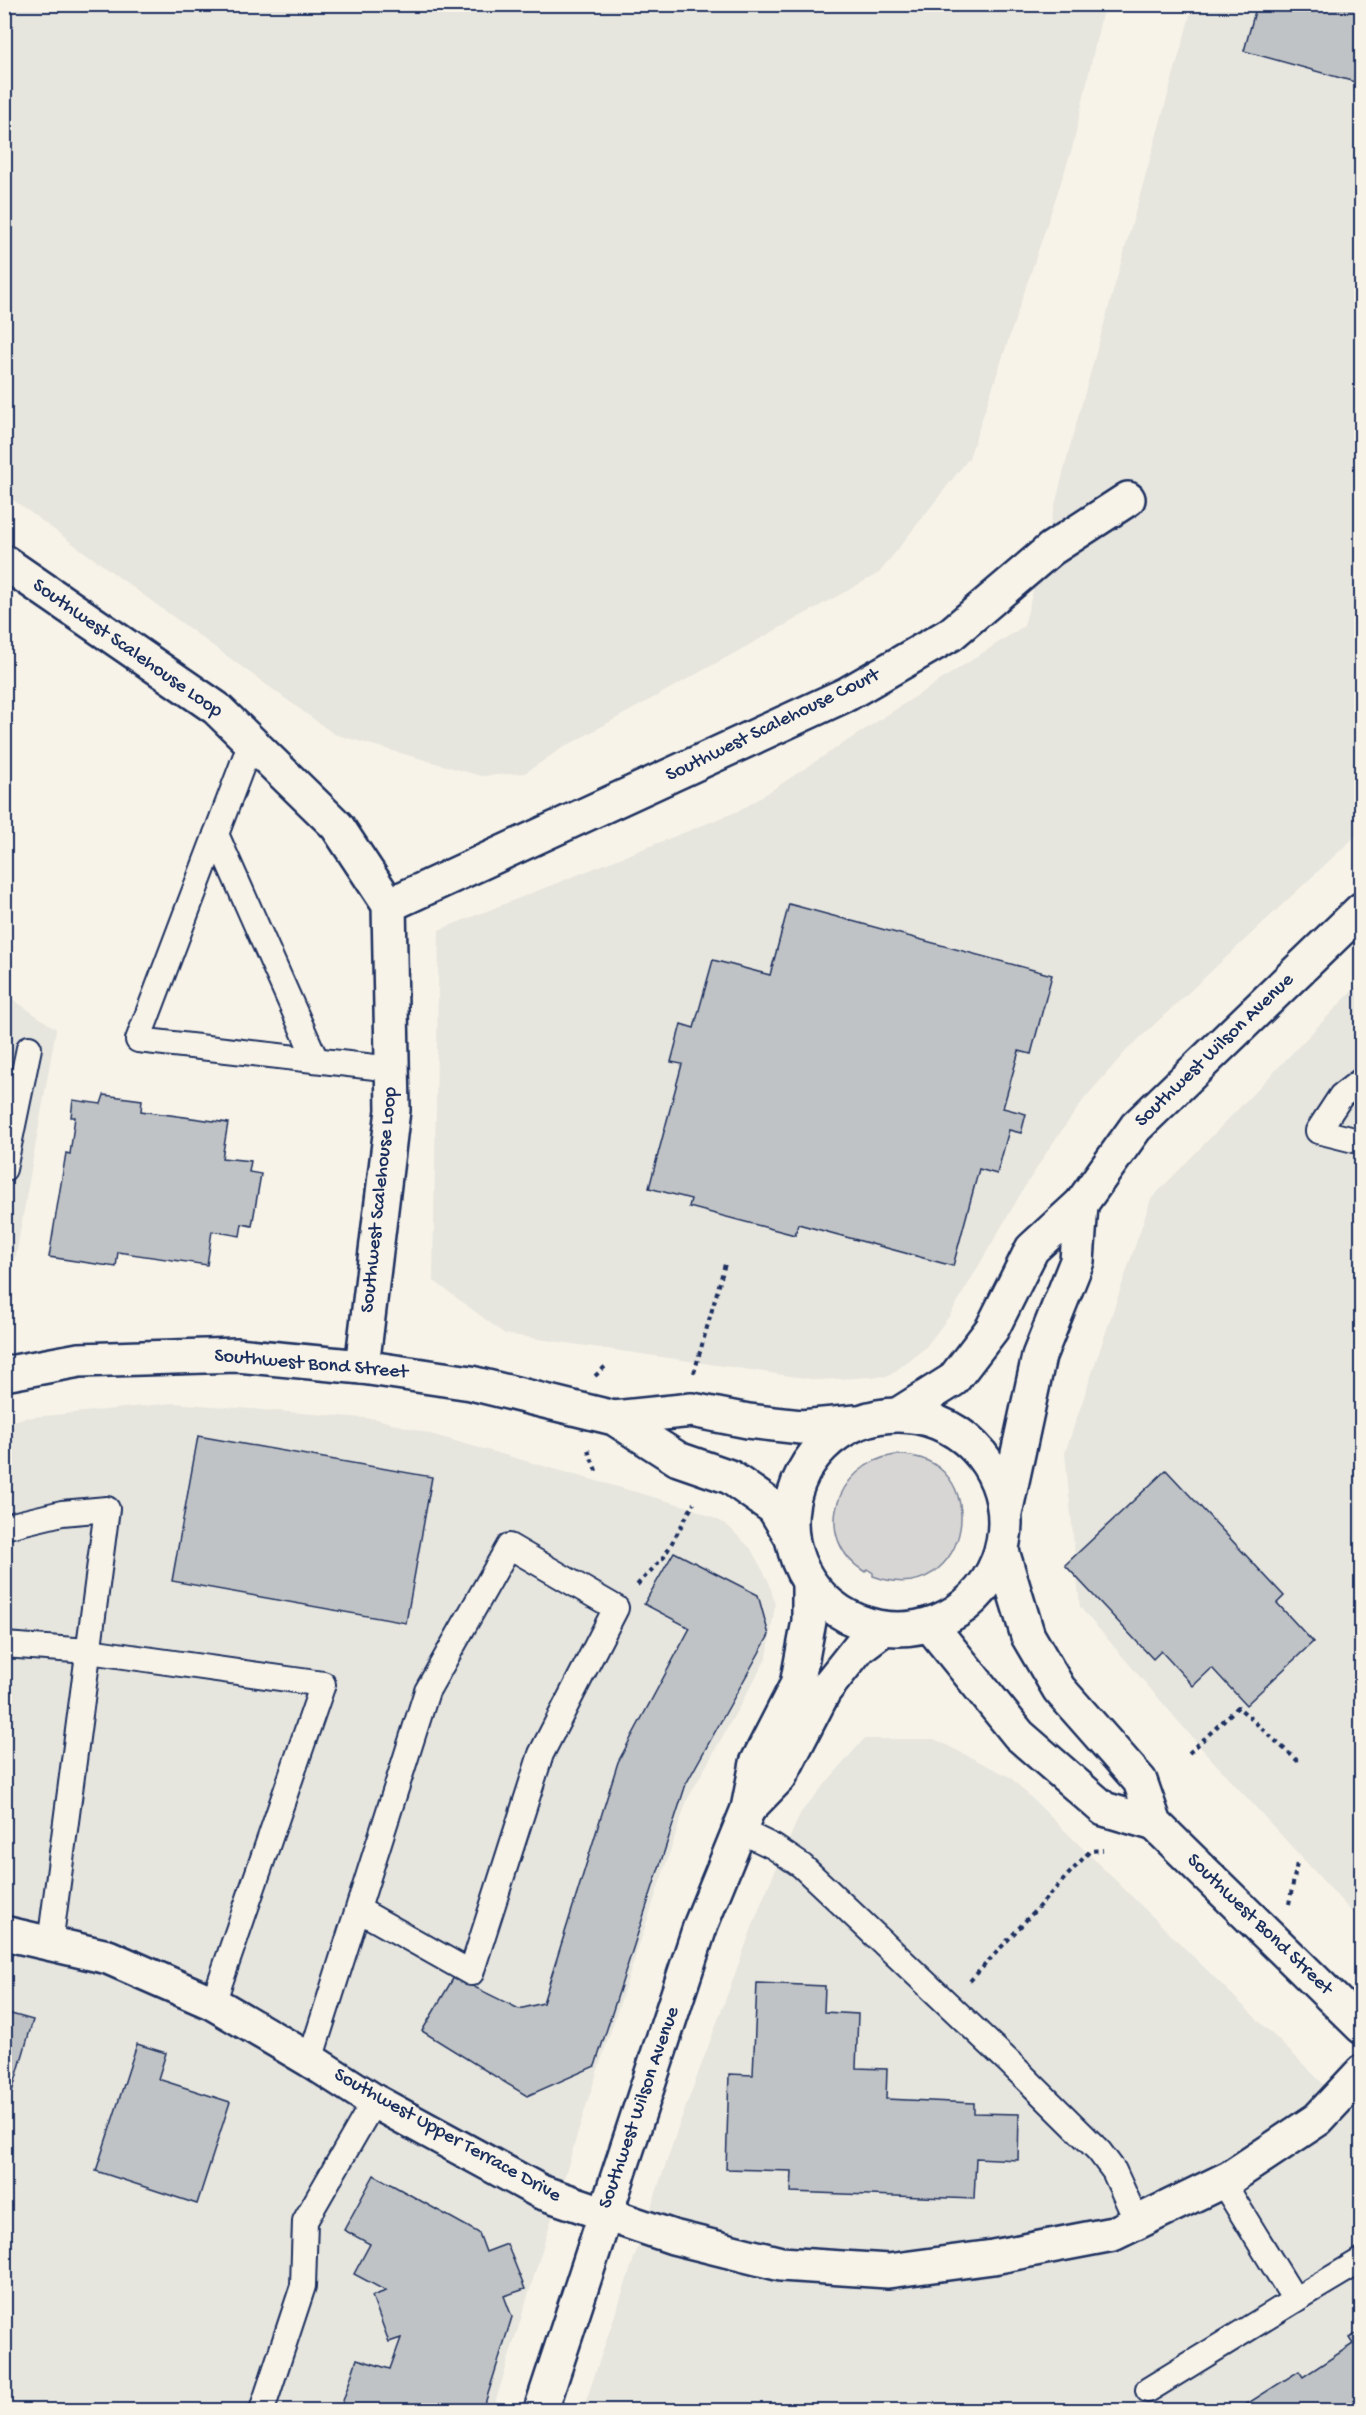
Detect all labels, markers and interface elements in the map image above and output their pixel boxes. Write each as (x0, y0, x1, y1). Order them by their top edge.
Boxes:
street label: Southwest Scalehouse Loop (28, 575, 227, 724)
street label: Southwest Scalehouse Court (662, 663, 885, 788)
street label: Southwest Wilson Avenue (1131, 969, 1300, 1133)
street label: Southwest Scalehouse Loop (357, 1086, 403, 1314)
street label: Southwest Bond Street (213, 1345, 410, 1385)
street label: Southwest Bond Street (1181, 1849, 1338, 2002)
street label: Southwest Wilson Avenue (595, 2003, 686, 2212)
street label: Southwest Upper Terrace Drive (329, 2064, 565, 2208)

